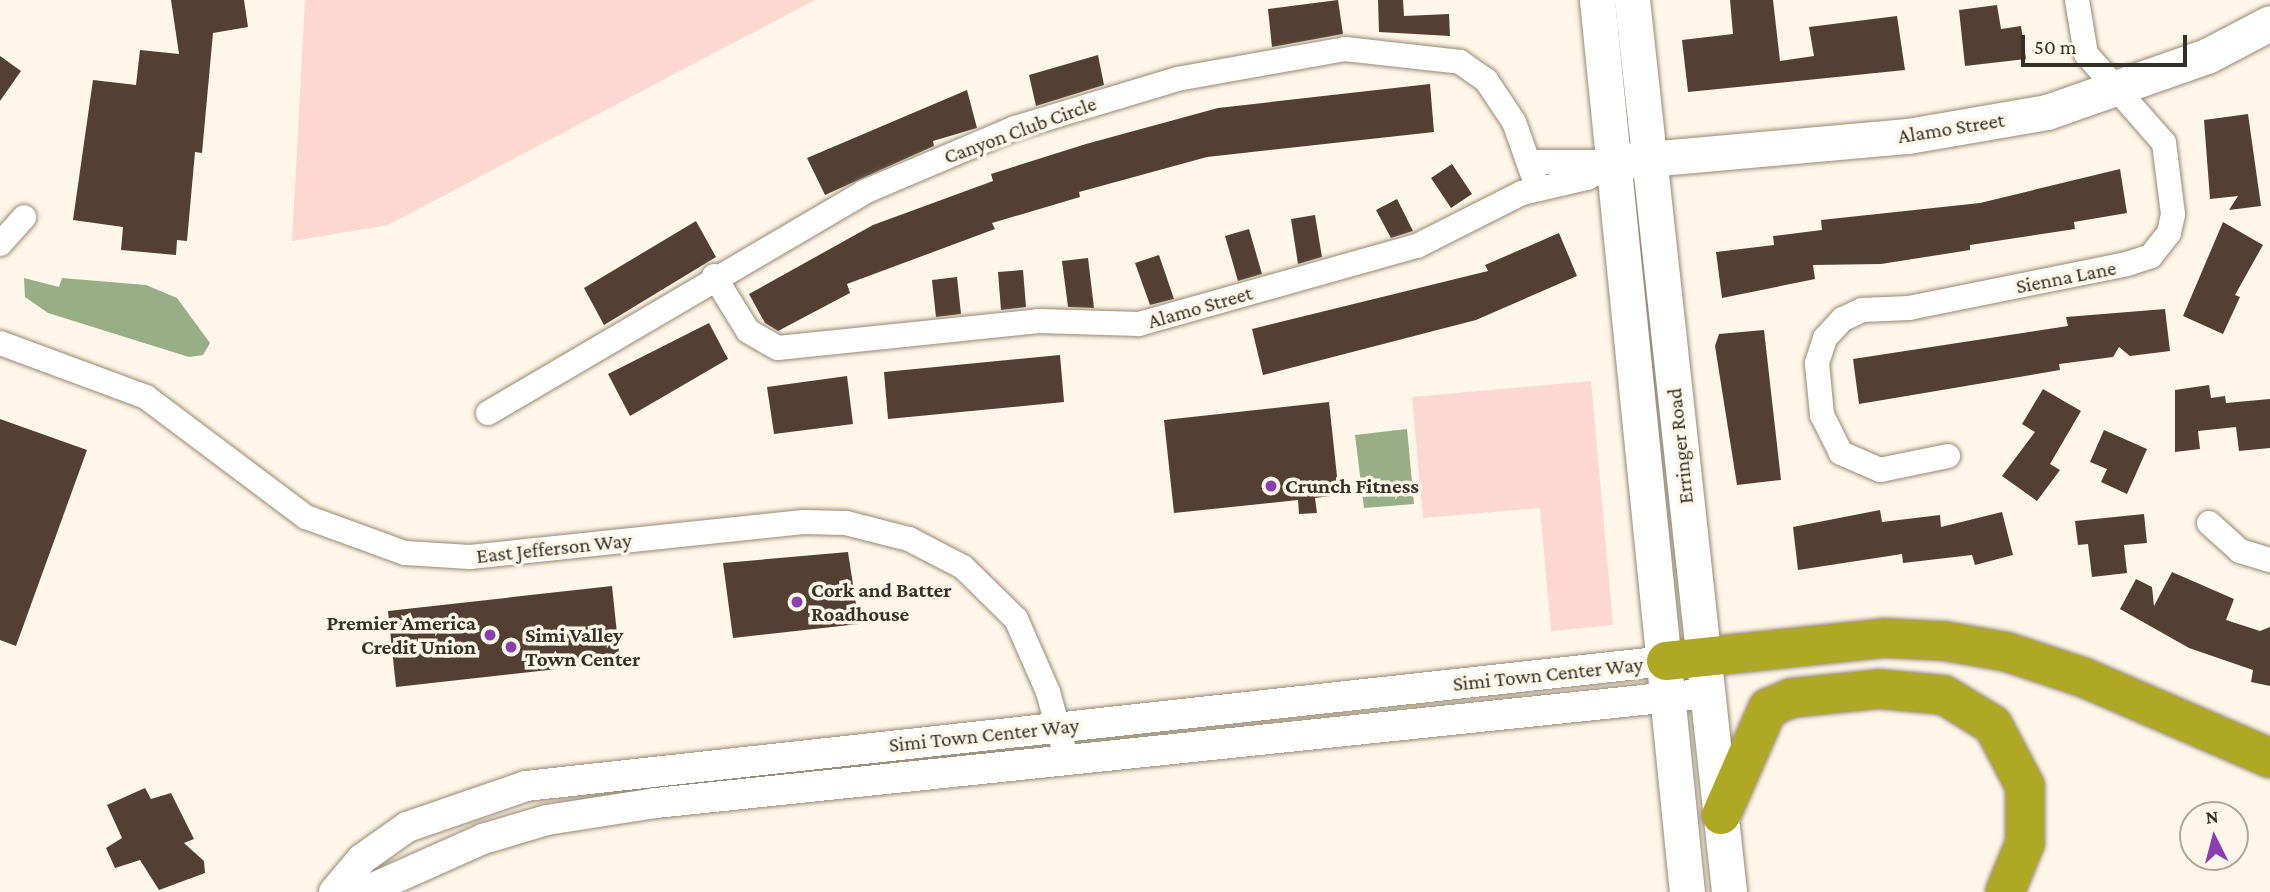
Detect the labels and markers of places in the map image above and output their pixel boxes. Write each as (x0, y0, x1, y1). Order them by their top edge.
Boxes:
place label: Crunch Fitness (1285, 473, 1419, 499)
marker: Crunch Fitness (1263, 478, 1279, 494)
place label: Cork and Batter Roadhouse (811, 577, 952, 627)
marker: Cork and Batter Roadhouse (789, 594, 805, 610)
place label: Premier America Credit Union (326, 610, 476, 660)
place label: Simi Valley Town Center (525, 622, 640, 672)
marker: Premier America Credit Union (482, 627, 498, 643)
marker: Simi Valley Town Center (503, 639, 519, 655)

